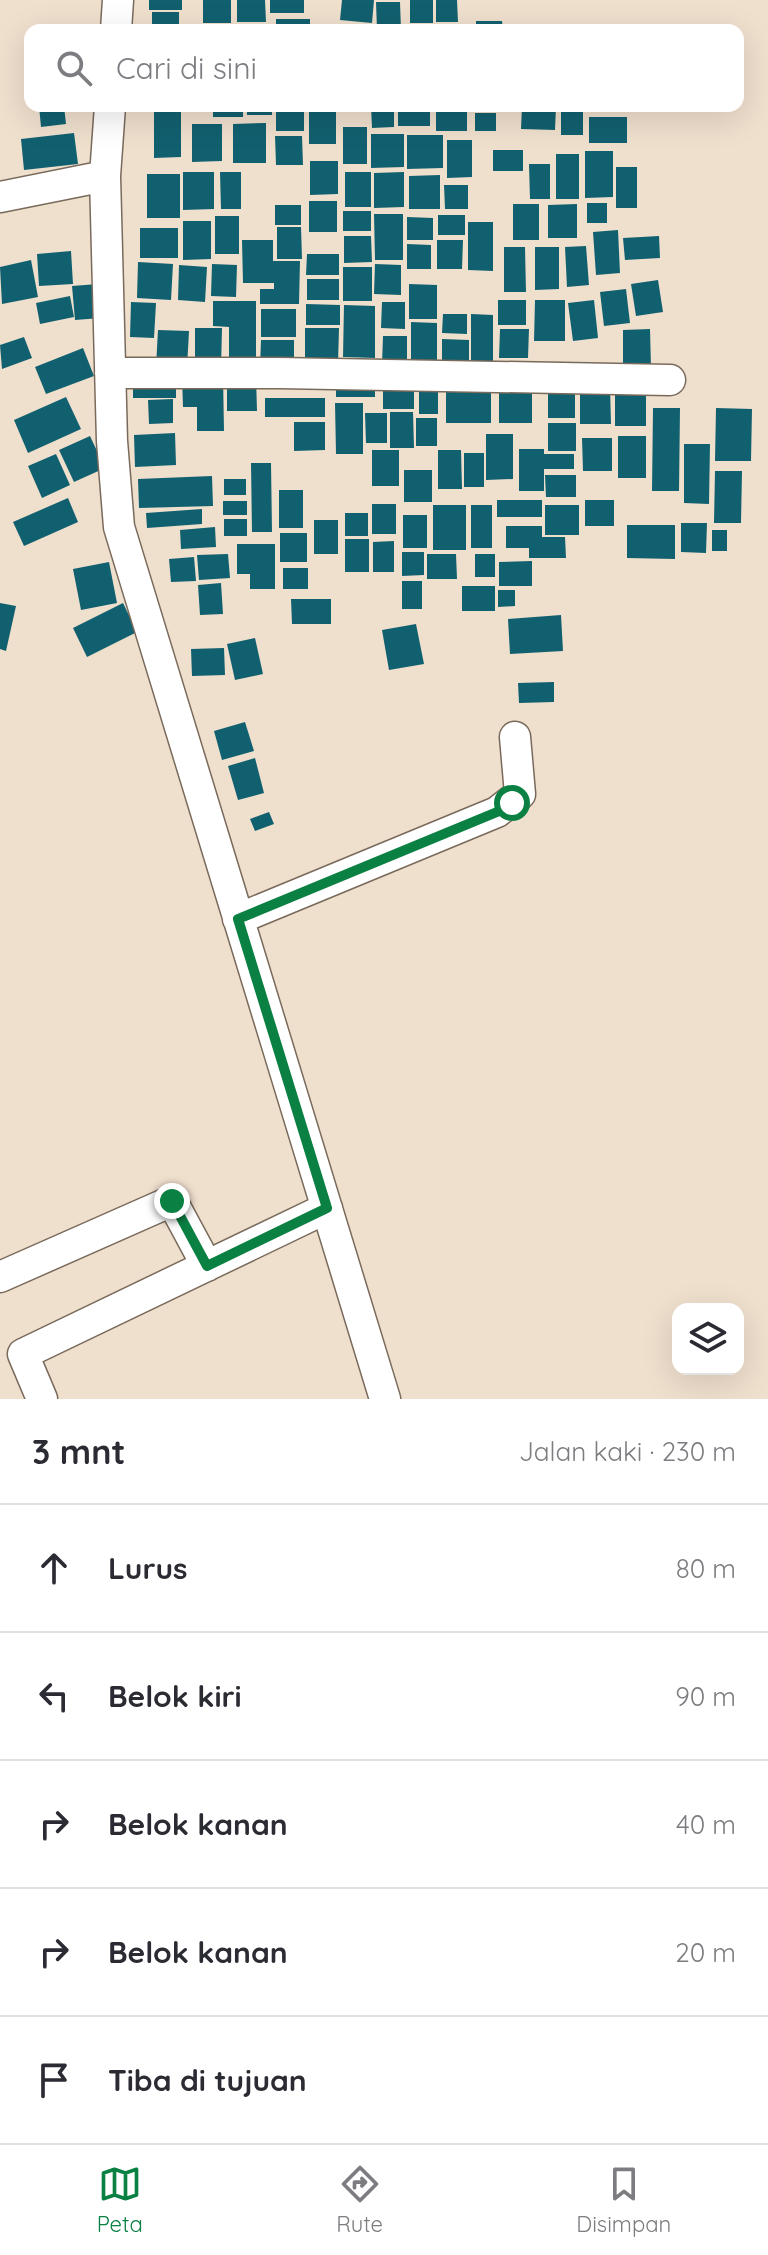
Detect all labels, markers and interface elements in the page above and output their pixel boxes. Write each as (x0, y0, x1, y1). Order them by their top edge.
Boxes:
search box (24, 24, 744, 112)
icon: search (52, 46, 96, 90)
text: Cari di sini (116, 49, 257, 87)
route start (494, 785, 530, 821)
route end (154, 1183, 190, 1219)
map controls (672, 1303, 744, 1375)
button: layers (672, 1303, 744, 1375)
text: 3 mnt (32, 1430, 125, 1473)
text: Jalan kaki · 230 m (519, 1435, 736, 1468)
icon: ahead (32, 1546, 76, 1590)
text: Lurus (108, 1549, 188, 1587)
text: 80 m (676, 1552, 736, 1585)
icon: left (32, 1674, 76, 1718)
text: Belok kiri (108, 1677, 242, 1715)
text: 90 m (675, 1680, 736, 1713)
icon: right (32, 1802, 76, 1846)
text: Belok kanan (108, 1805, 288, 1843)
text: 40 m (676, 1808, 736, 1841)
icon: right (32, 1930, 76, 1974)
text: Belok kanan (108, 1933, 288, 1971)
text: 20 m (675, 1936, 736, 1969)
icon: arrive (32, 2058, 76, 2102)
text: Tiba di tujuan (108, 2061, 307, 2099)
tab: Peta (97, 2162, 143, 2238)
tab: Rute (336, 2162, 383, 2238)
tab: Disimpan (576, 2162, 671, 2238)

